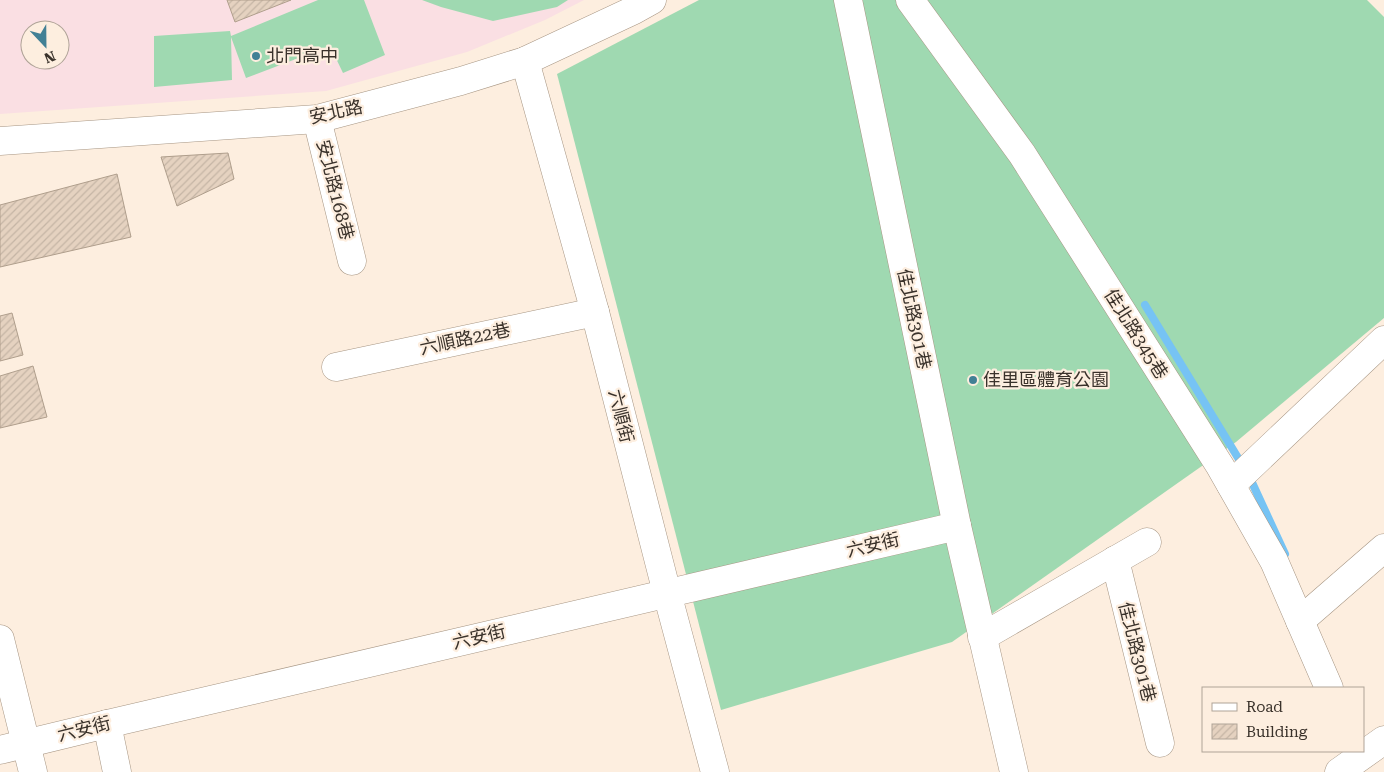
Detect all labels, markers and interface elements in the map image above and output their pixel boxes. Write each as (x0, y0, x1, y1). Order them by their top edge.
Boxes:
north arrow (20, 20, 70, 70)
place label: 北門高中 (266, 45, 338, 66)
text: N (42, 48, 58, 67)
marker: 北門高中 (250, 50, 262, 62)
street label: 安北路 (307, 96, 364, 127)
street label: 安北路168巷 (313, 138, 358, 242)
street label: 佳北路301巷 (894, 267, 935, 371)
street label: 佳北路345巷 (1100, 285, 1172, 383)
street label: 六順路22巷 (418, 319, 512, 358)
place label: 佳里區體育公園 (983, 369, 1109, 390)
marker: 佳里區體育公園 (967, 374, 979, 386)
street label: 六順街 (605, 387, 638, 445)
street label: 六安街 (844, 528, 902, 561)
street label: 佳北路301巷 (1115, 600, 1160, 704)
street label: 六安街 (450, 620, 508, 653)
legend (1202, 687, 1364, 752)
text: Road (1246, 698, 1283, 716)
street label: 六安街 (55, 712, 113, 745)
text: Building (1246, 723, 1308, 741)

